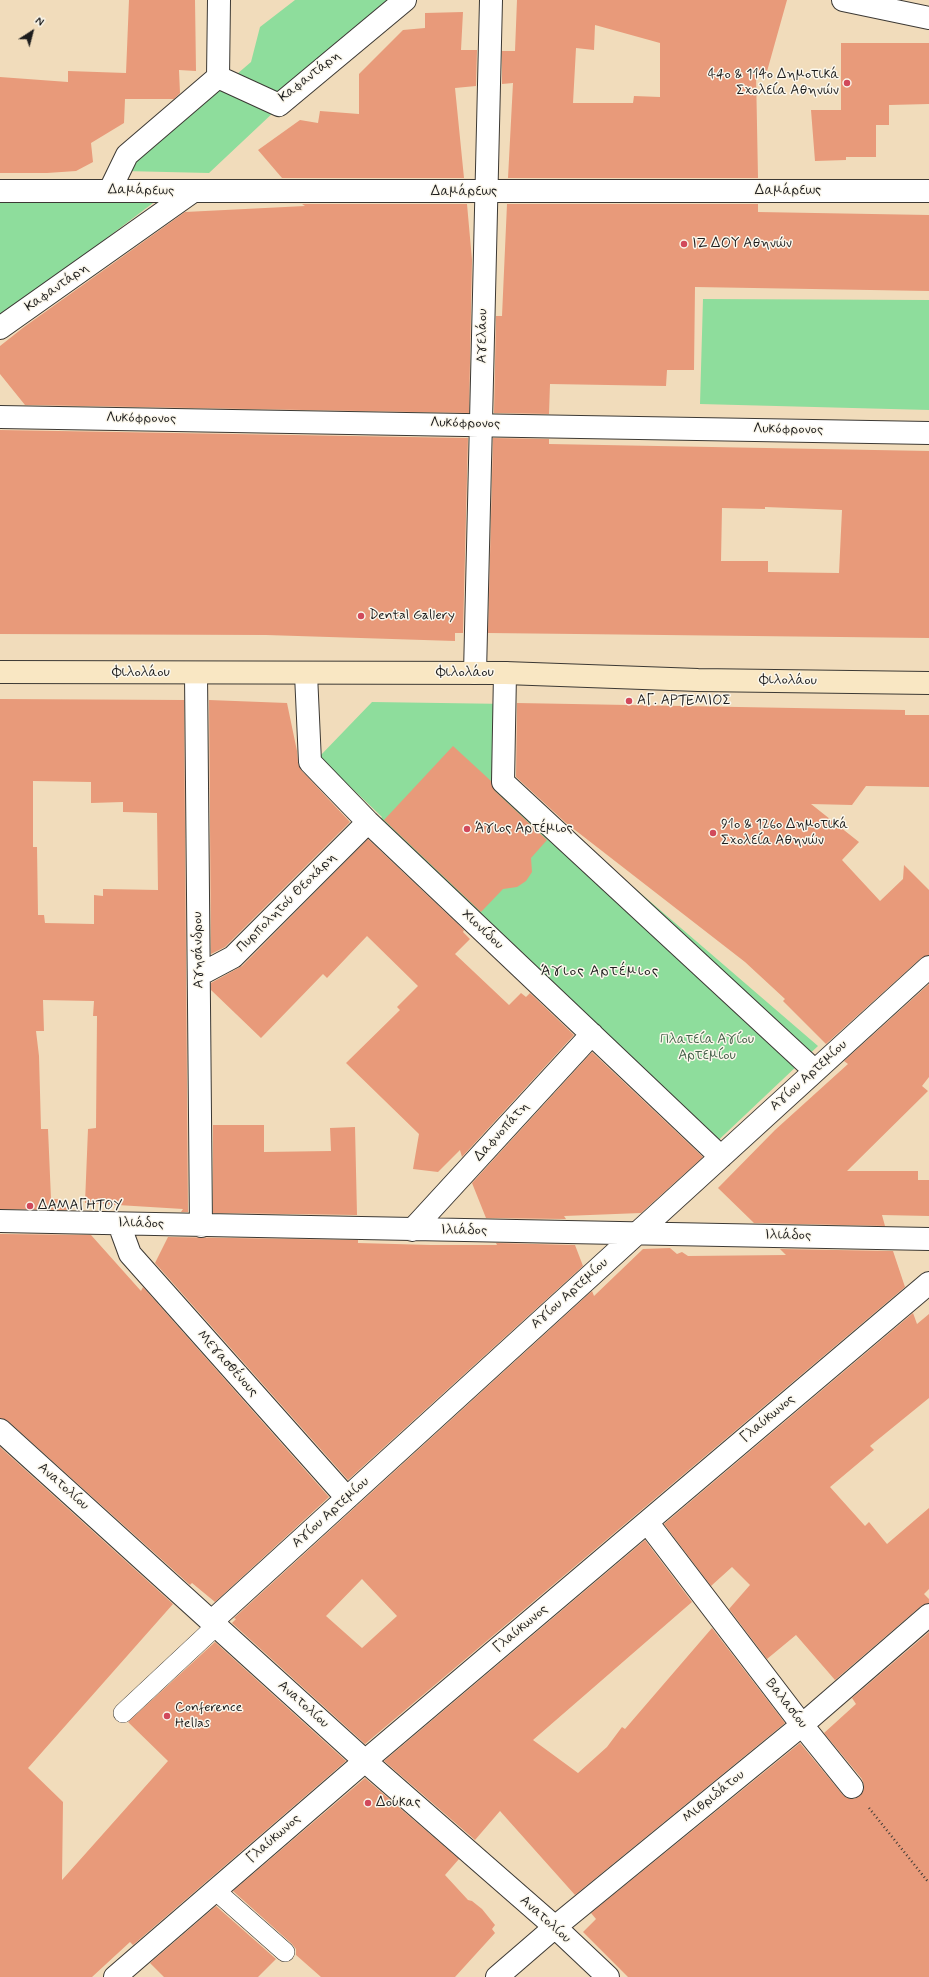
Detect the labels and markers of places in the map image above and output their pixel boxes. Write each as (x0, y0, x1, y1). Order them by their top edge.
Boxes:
place label: 44ο & 114ο Δημοτικά Σχολεία Αθηνών (708, 67, 839, 100)
marker: 44ο & 114ο Δημοτικά Σχολεία Αθηνών (842, 78, 852, 88)
place label: ΙΖ ΔΟΥ Αθηνών (692, 236, 792, 252)
marker: ΙΖ ΔΟΥ Αθηνών (679, 239, 689, 249)
place label: Dental Gallery (369, 608, 455, 624)
marker: Dental Gallery (356, 611, 366, 621)
place label: ΑΓ. ΑΡΤΕΜΙΟΣ (637, 693, 731, 709)
marker: ΑΓ. ΑΡΤΕΜΙΟΣ (624, 696, 634, 706)
place label: 91ο & 126ο Δημοτικά Σχολεία Αθηνών (721, 817, 848, 850)
place label: Άγιος Αρτέμιος (475, 821, 573, 837)
marker: Άγιος Αρτέμιος (462, 824, 472, 834)
marker: 91ο & 126ο Δημοτικά Σχολεία Αθηνών (708, 828, 718, 838)
place label: ΔΑΜΑΓHΤOY (38, 1198, 123, 1214)
marker: ΔΑΜΑΓHΤOY (25, 1201, 35, 1211)
place label: Conference Hellas (175, 1700, 242, 1732)
marker: Conference Hellas (162, 1711, 172, 1721)
place label: Δούκας (376, 1795, 421, 1811)
marker: Δούκας (363, 1798, 373, 1808)

